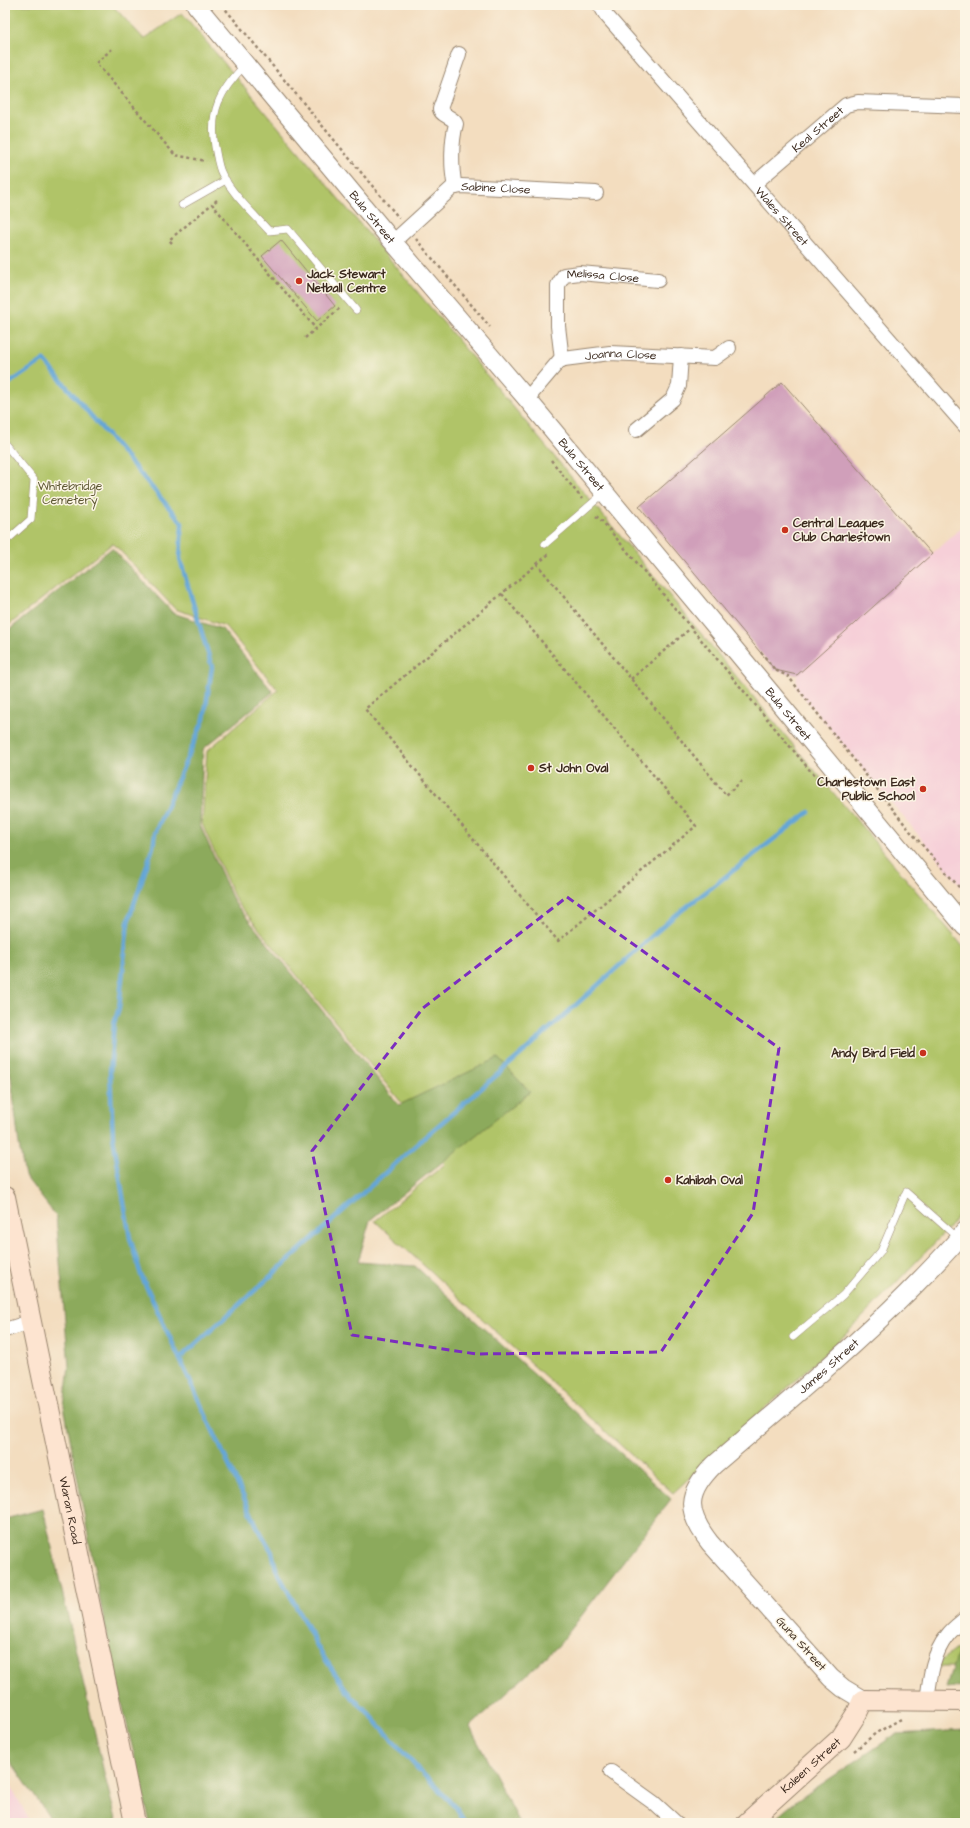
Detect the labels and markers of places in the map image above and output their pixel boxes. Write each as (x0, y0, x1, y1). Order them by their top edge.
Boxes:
place label: Jack Stewart Netball Centre (306, 266, 387, 297)
marker: Jack Stewart Netball Centre (294, 276, 304, 286)
place label: Central Leagues Club Charlestown (793, 515, 890, 546)
marker: Central Leagues Club Charlestown (780, 525, 790, 535)
place label: St John Oval (538, 760, 609, 777)
marker: St John Oval (526, 763, 536, 773)
place label: Charlestown East Public School (817, 774, 915, 805)
marker: Charlestown East Public School (918, 784, 928, 794)
place label: Andy Bird Field (831, 1045, 916, 1063)
marker: Andy Bird Field (918, 1048, 928, 1058)
place label: Kahibah Oval (676, 1172, 743, 1189)
marker: Kahibah Oval (663, 1175, 673, 1185)

